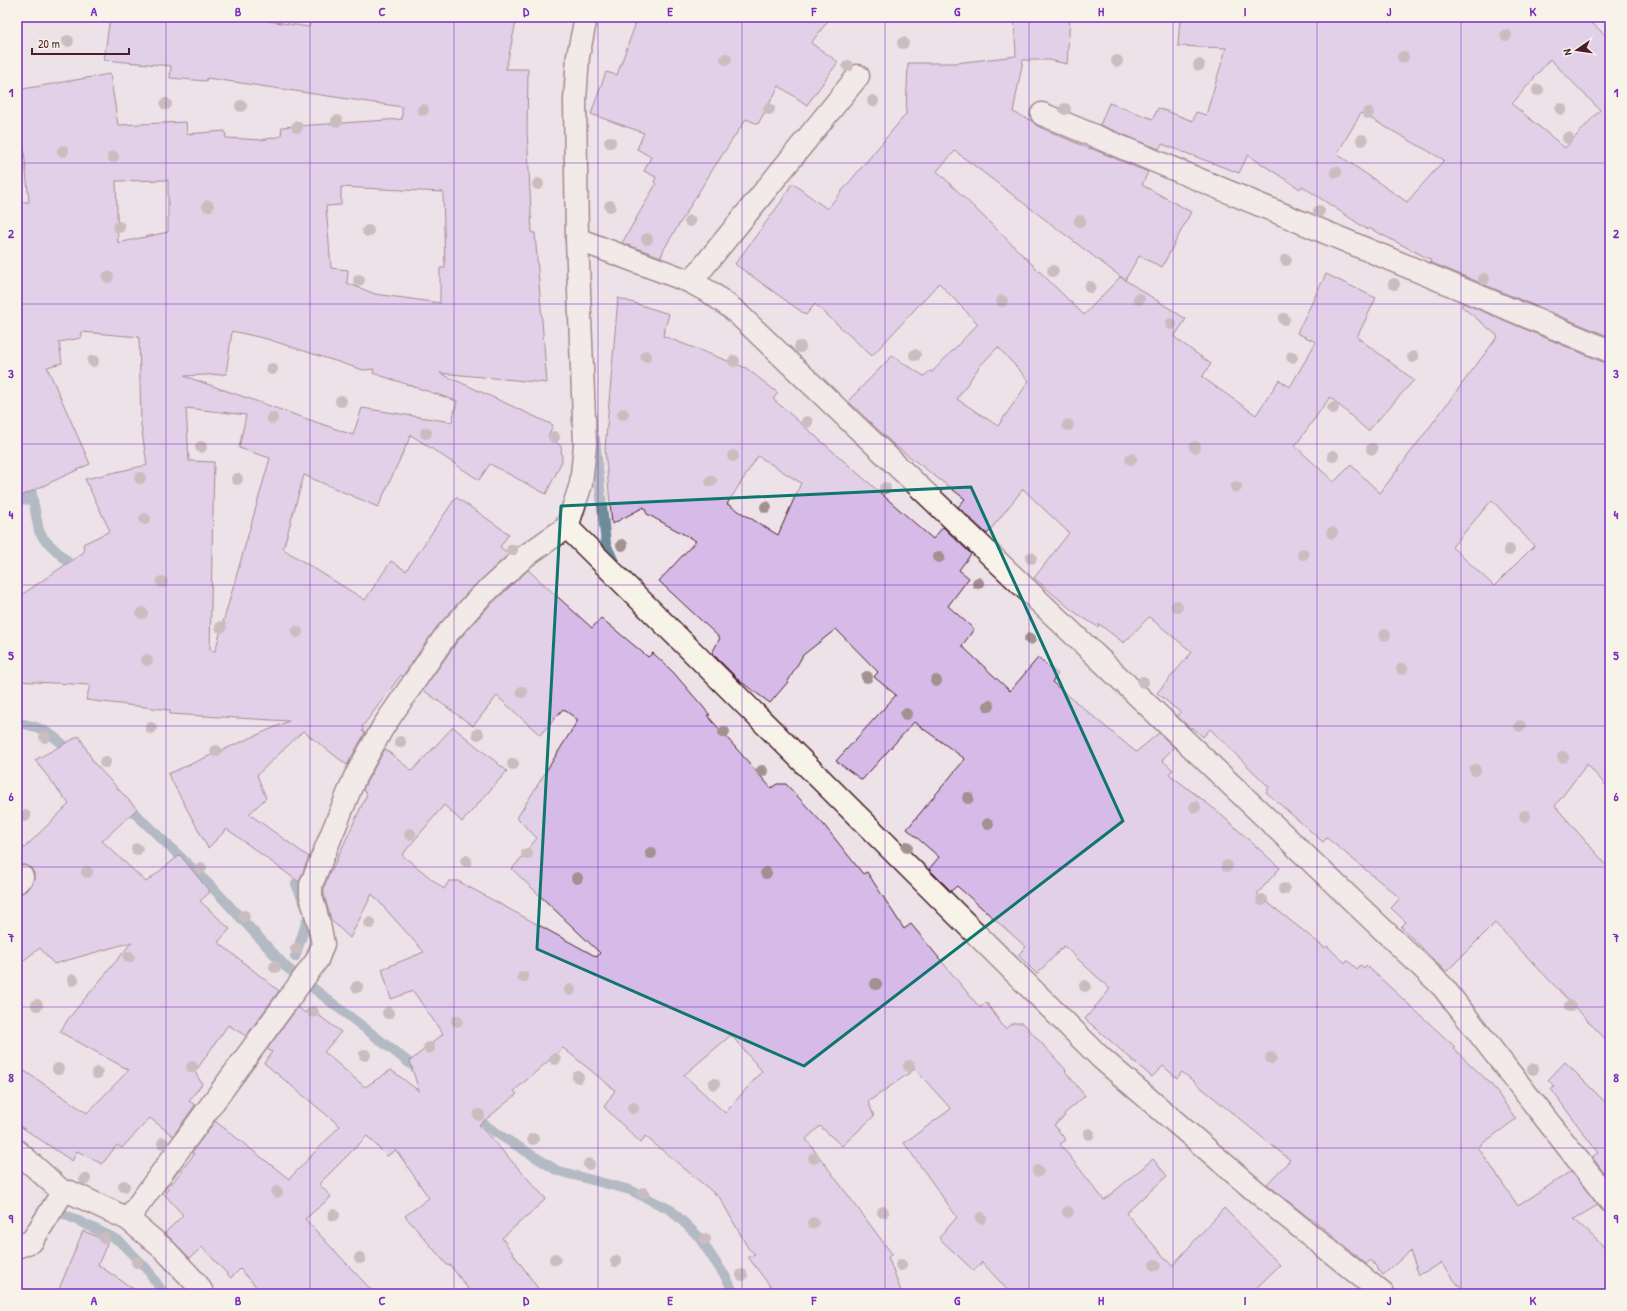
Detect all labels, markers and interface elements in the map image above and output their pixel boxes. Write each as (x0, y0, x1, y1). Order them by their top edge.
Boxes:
text: A (91, 2, 98, 20)
text: B (235, 2, 242, 20)
text: C (378, 2, 386, 20)
text: D (523, 2, 530, 20)
text: E (667, 2, 673, 20)
text: F (811, 2, 818, 20)
text: G (954, 2, 961, 20)
text: H (1098, 2, 1104, 20)
text: I (1243, 2, 1247, 20)
text: J (1387, 2, 1392, 20)
text: K (1530, 2, 1537, 20)
scale bar (32, 30, 129, 56)
north arrow (1557, 30, 1597, 70)
text: 20 m (38, 35, 60, 52)
text: N (1560, 48, 1575, 57)
text: 1 (9, 83, 14, 101)
text: 1 (1614, 83, 1619, 101)
text: 2 (8, 224, 15, 242)
text: 2 (1613, 224, 1620, 242)
text: 3 (8, 364, 14, 382)
text: 3 (1613, 364, 1619, 382)
text: 4 (9, 505, 14, 523)
text: 4 (1614, 505, 1619, 523)
text: 5 (8, 646, 14, 664)
text: 5 (1613, 646, 1619, 664)
text: 6 (8, 787, 14, 805)
text: 6 (1613, 787, 1619, 805)
text: 7 (7, 928, 15, 946)
text: 7 (1612, 928, 1620, 946)
text: 8 (8, 1068, 14, 1086)
text: 8 (1613, 1068, 1619, 1086)
text: 9 (9, 1209, 14, 1227)
text: 9 (1614, 1209, 1619, 1227)
text: A (91, 1291, 98, 1309)
text: B (235, 1291, 242, 1309)
text: C (378, 1291, 386, 1309)
text: D (523, 1291, 530, 1309)
text: E (667, 1291, 673, 1309)
text: F (811, 1291, 818, 1309)
text: G (954, 1291, 961, 1309)
text: H (1098, 1291, 1104, 1309)
text: I (1243, 1291, 1247, 1309)
text: J (1387, 1291, 1392, 1309)
text: K (1530, 1291, 1537, 1309)

